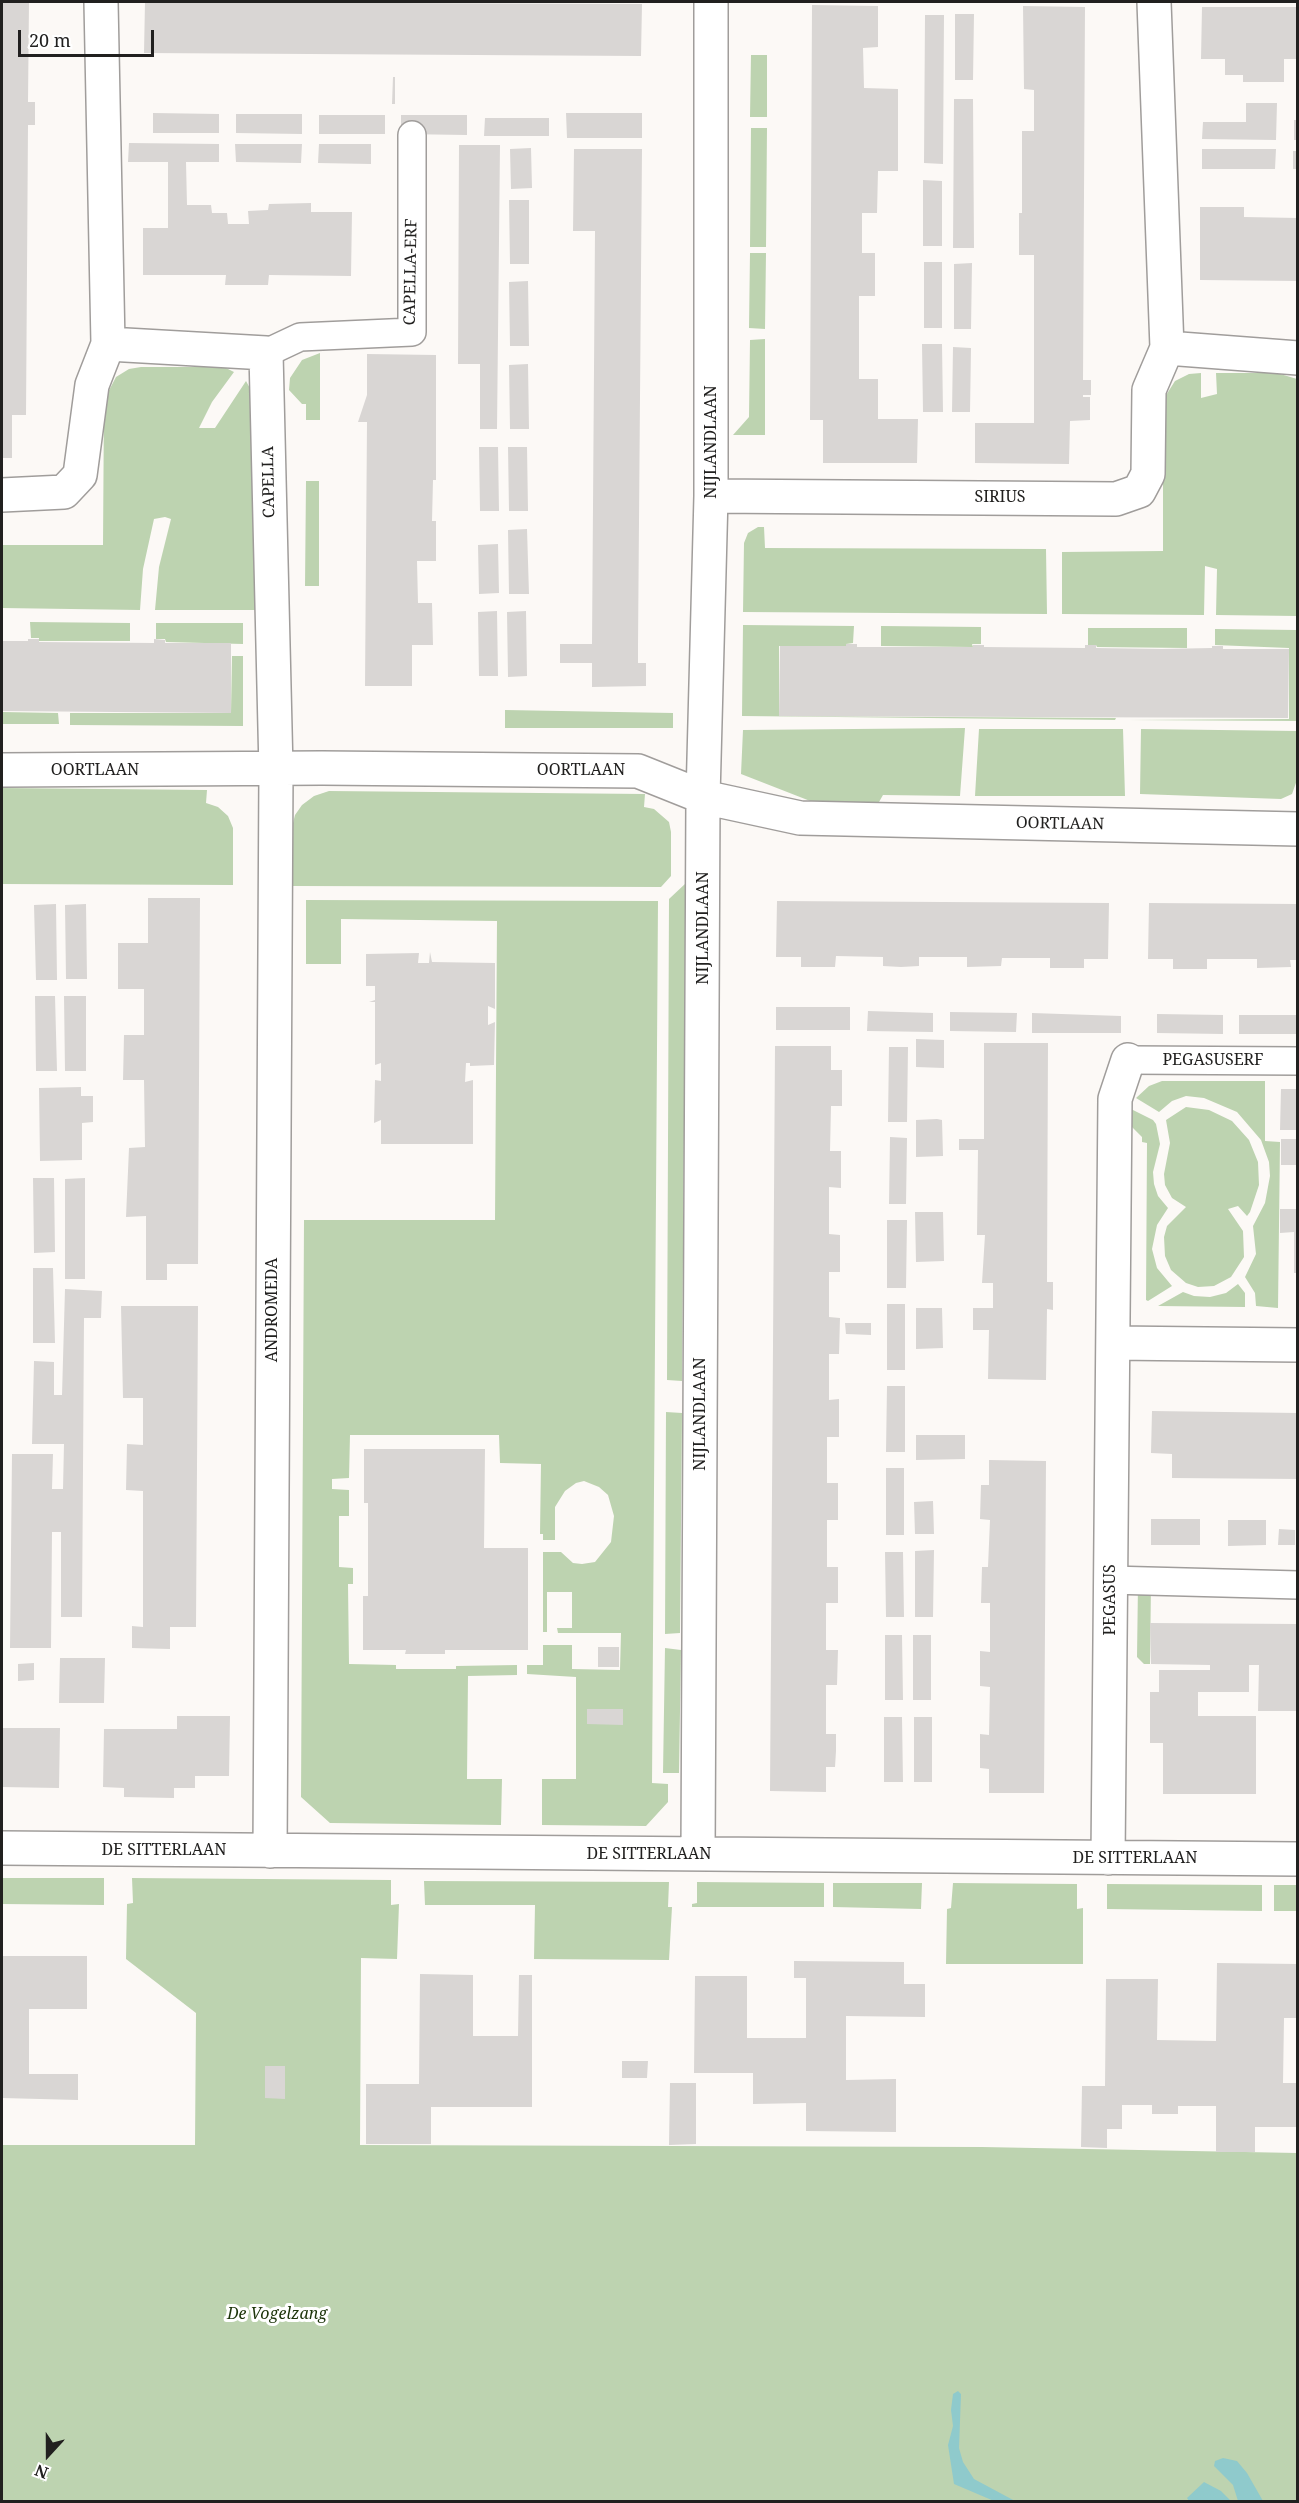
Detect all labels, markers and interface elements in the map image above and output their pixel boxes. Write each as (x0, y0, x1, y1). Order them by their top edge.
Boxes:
scale bar (21, 18, 158, 56)
text: 20 m (29, 28, 71, 52)
street label: CAPELLA-ERF (400, 218, 422, 326)
street label: NIJLANDLAAN (701, 385, 721, 499)
street label: CAPELLA (259, 446, 279, 518)
street label: SIRIUS (974, 487, 1026, 507)
street label: OORTLAAN (51, 760, 139, 780)
street label: OORTLAAN (537, 760, 625, 780)
street label: OORTLAAN (1016, 814, 1104, 834)
street label: NIJLANDLAAN (693, 871, 713, 985)
street label: PEGASUSERF (1162, 1050, 1264, 1070)
street label: ANDROMEDA (262, 1258, 282, 1362)
street label: NIJLANDLAAN (690, 1357, 710, 1471)
street label: PEGASUS (1100, 1564, 1120, 1636)
street label: DE SITTERLAAN (101, 1840, 227, 1860)
street label: DE SITTERLAAN (586, 1844, 712, 1864)
street label: DE SITTERLAAN (1072, 1848, 1198, 1868)
park label: De Vogelzang (227, 2304, 327, 2324)
north arrow (18, 2425, 78, 2485)
text: N (32, 2459, 51, 2484)

